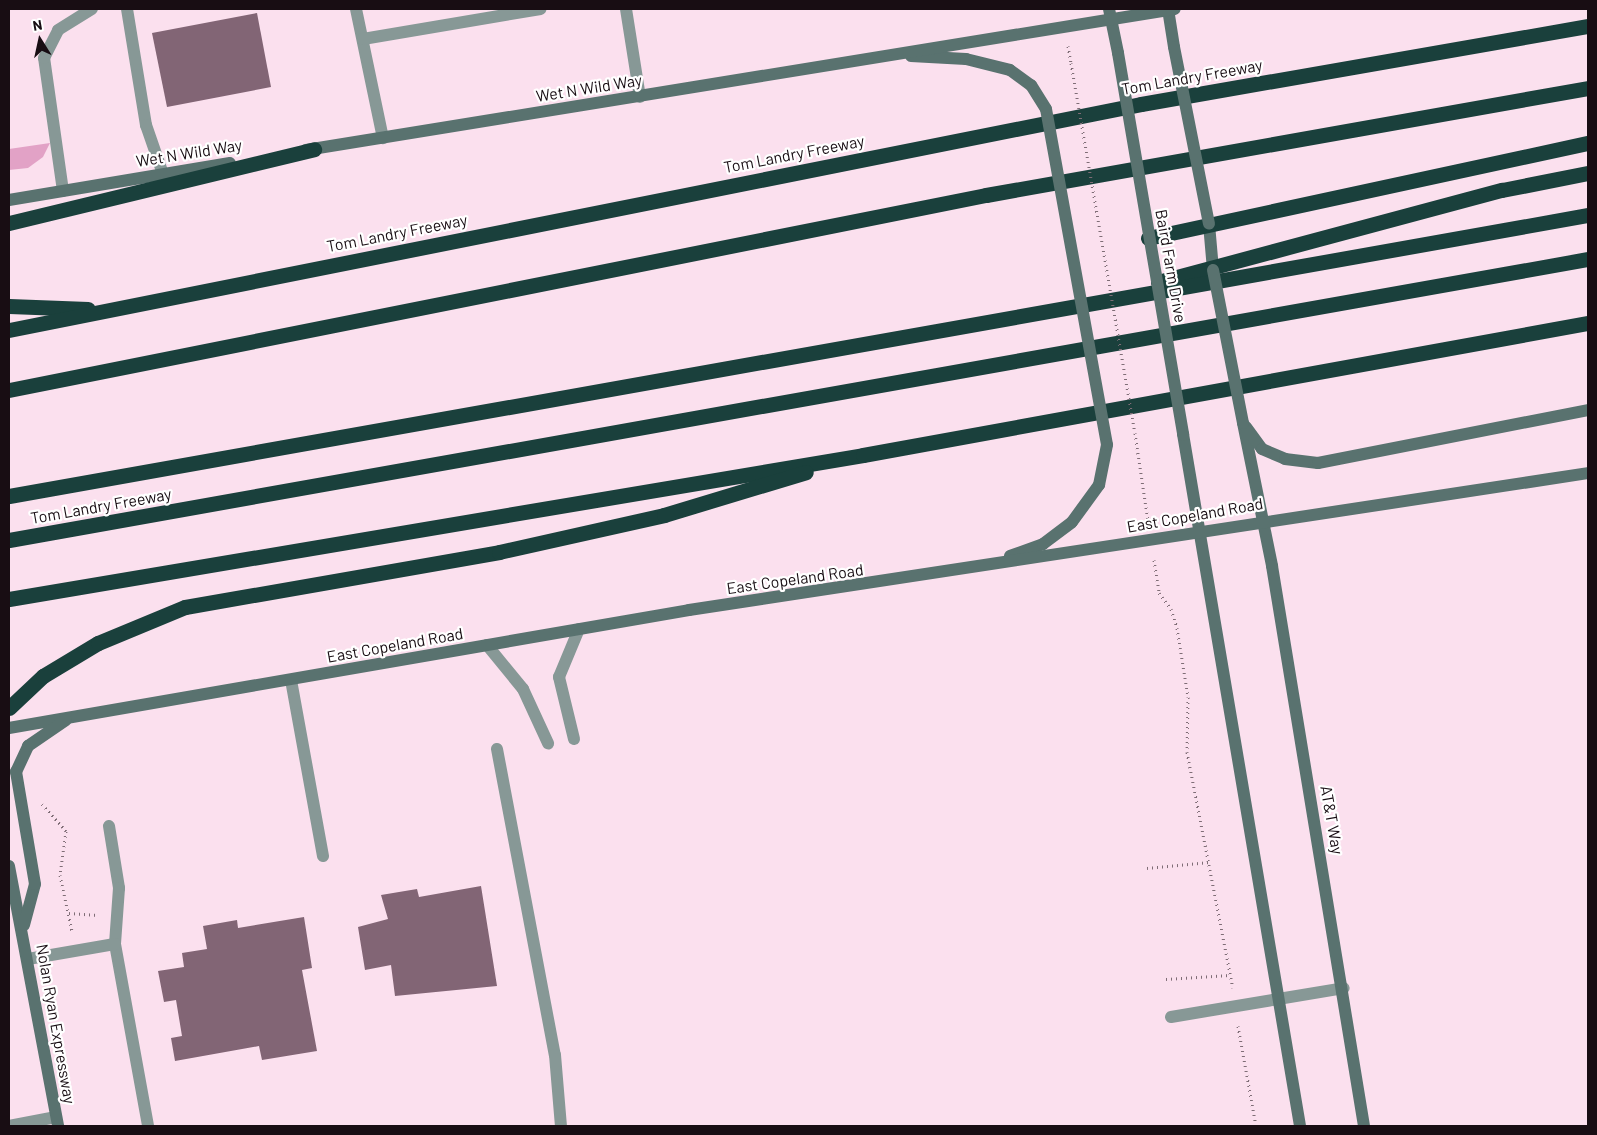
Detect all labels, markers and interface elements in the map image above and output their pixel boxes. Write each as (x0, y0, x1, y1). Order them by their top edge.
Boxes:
north arrow (15, 15, 65, 65)
text: N (31, 16, 43, 34)
street label: Tom Landry Freeway (1120, 55, 1264, 99)
street label: Wet N Wild Way (535, 70, 643, 106)
street label: Tom Landry Freeway (722, 131, 866, 177)
street label: Wet N Wild Way (135, 135, 243, 171)
street label: Baird Farm Drive (1152, 208, 1190, 324)
street label: Tom Landry Freeway (325, 210, 469, 256)
street label: Tom Landry Freeway (29, 484, 173, 528)
street label: East Copeland Road (1125, 494, 1265, 536)
street label: East Copeland Road (725, 560, 865, 598)
street label: East Copeland Road (325, 624, 465, 666)
street label: AT&T Way (1317, 784, 1347, 856)
street label: Nolan Ryan Expressway (32, 943, 80, 1105)

